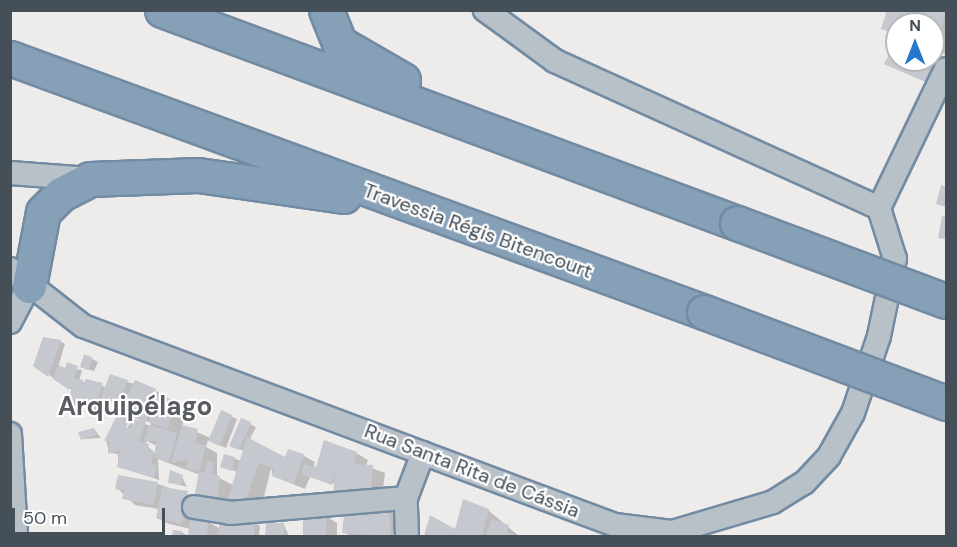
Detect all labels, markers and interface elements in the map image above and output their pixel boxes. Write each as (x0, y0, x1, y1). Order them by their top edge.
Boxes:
north arrow (885, 12, 945, 72)
text: N (909, 15, 921, 36)
street label: Travessia Régis Bitencourt (360, 178, 596, 284)
district label: Arquipélago (58, 391, 212, 423)
street label: Rua Santa Rita de Cássia (361, 419, 583, 523)
scale bar (15, 496, 168, 534)
text: 50 m (23, 506, 67, 530)

